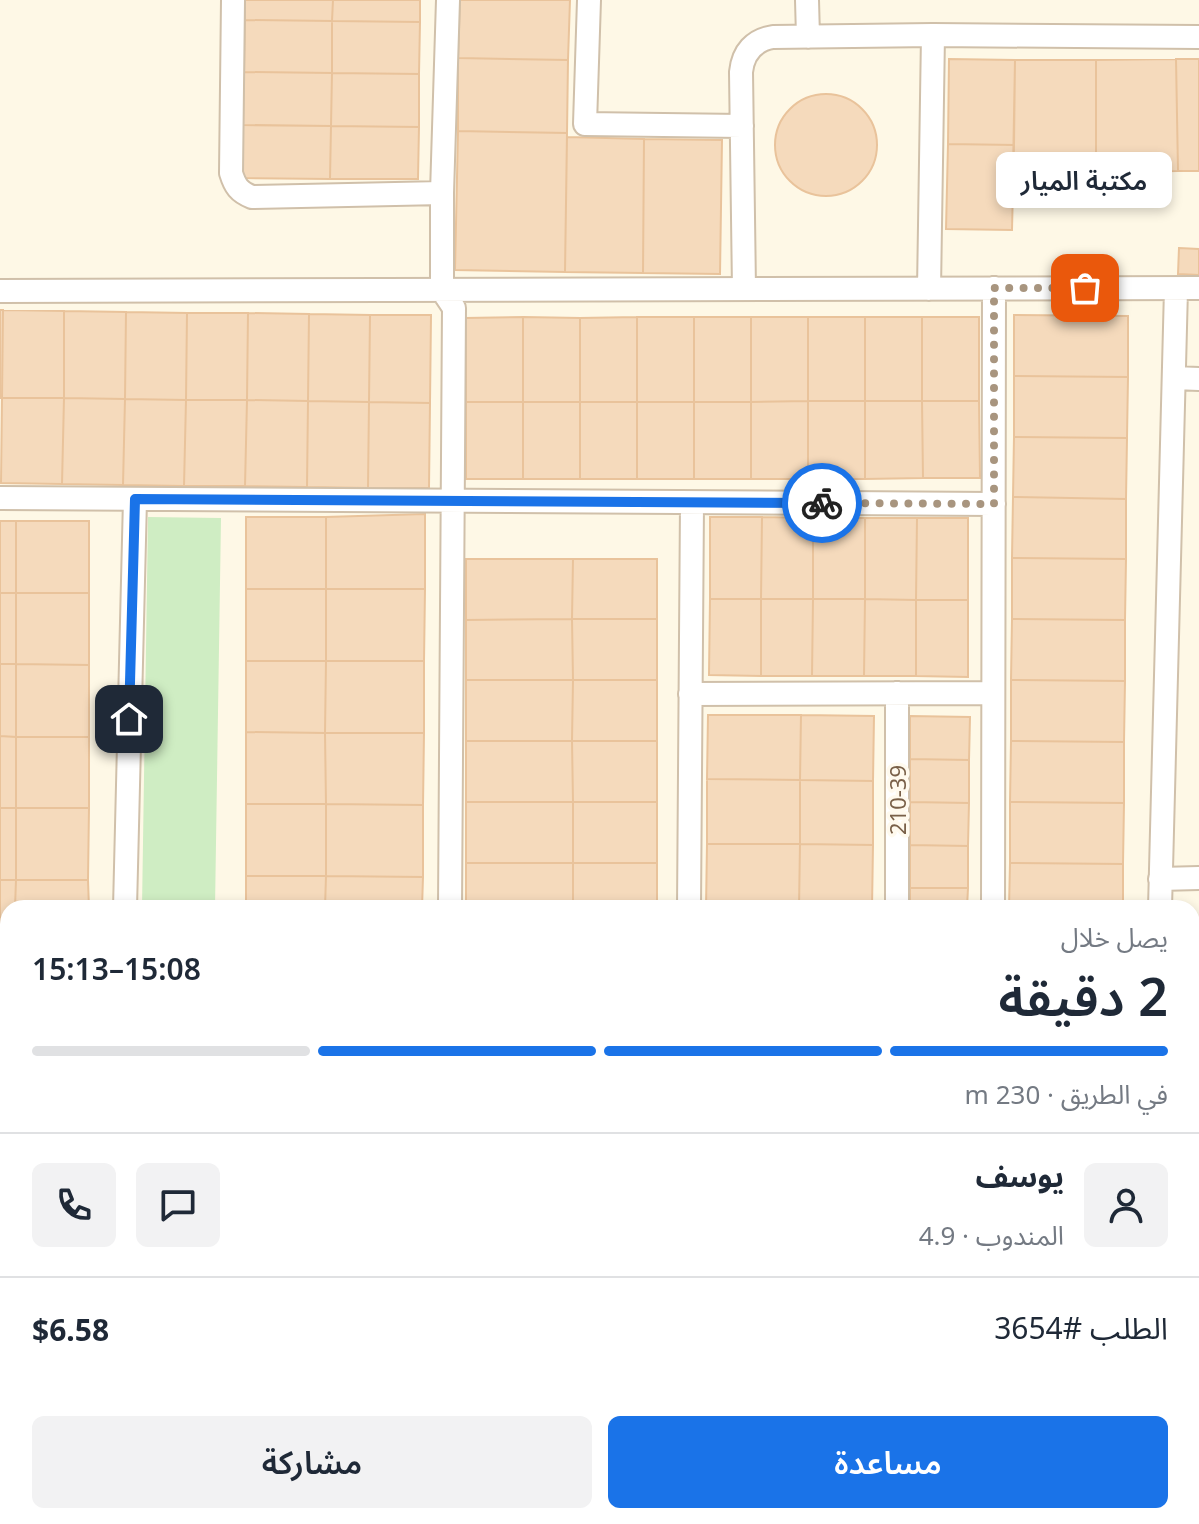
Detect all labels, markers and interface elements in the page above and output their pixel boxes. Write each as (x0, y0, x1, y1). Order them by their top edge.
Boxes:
callout: مكتبة الميار (997, 152, 1173, 208)
text: مكتبة الميار (1021, 162, 1147, 198)
pin (1051, 254, 1119, 322)
icon: bag (1063, 266, 1107, 310)
courier (782, 463, 862, 543)
icon: bike (800, 481, 844, 525)
pin (95, 685, 163, 753)
icon: home (107, 697, 151, 741)
street label: 210-39 (882, 765, 912, 835)
text: يصل خلال (1061, 919, 1168, 955)
text: 15:08–15:13 (32, 948, 201, 989)
text: 2 دقيقة (999, 960, 1168, 1031)
text: في الطريق · 230 m (965, 1076, 1168, 1112)
text: يوسف (976, 1155, 1064, 1196)
button: phone (32, 1163, 116, 1247)
button: chat (136, 1163, 220, 1247)
button: person (1084, 1163, 1168, 1247)
text: المندوب · 4.9 (919, 1217, 1064, 1253)
text: الطلب #3654 (994, 1307, 1168, 1348)
text: $6.58 (32, 1309, 109, 1350)
button: مشاركة (32, 1416, 592, 1508)
button: مساعدة (608, 1416, 1168, 1508)

